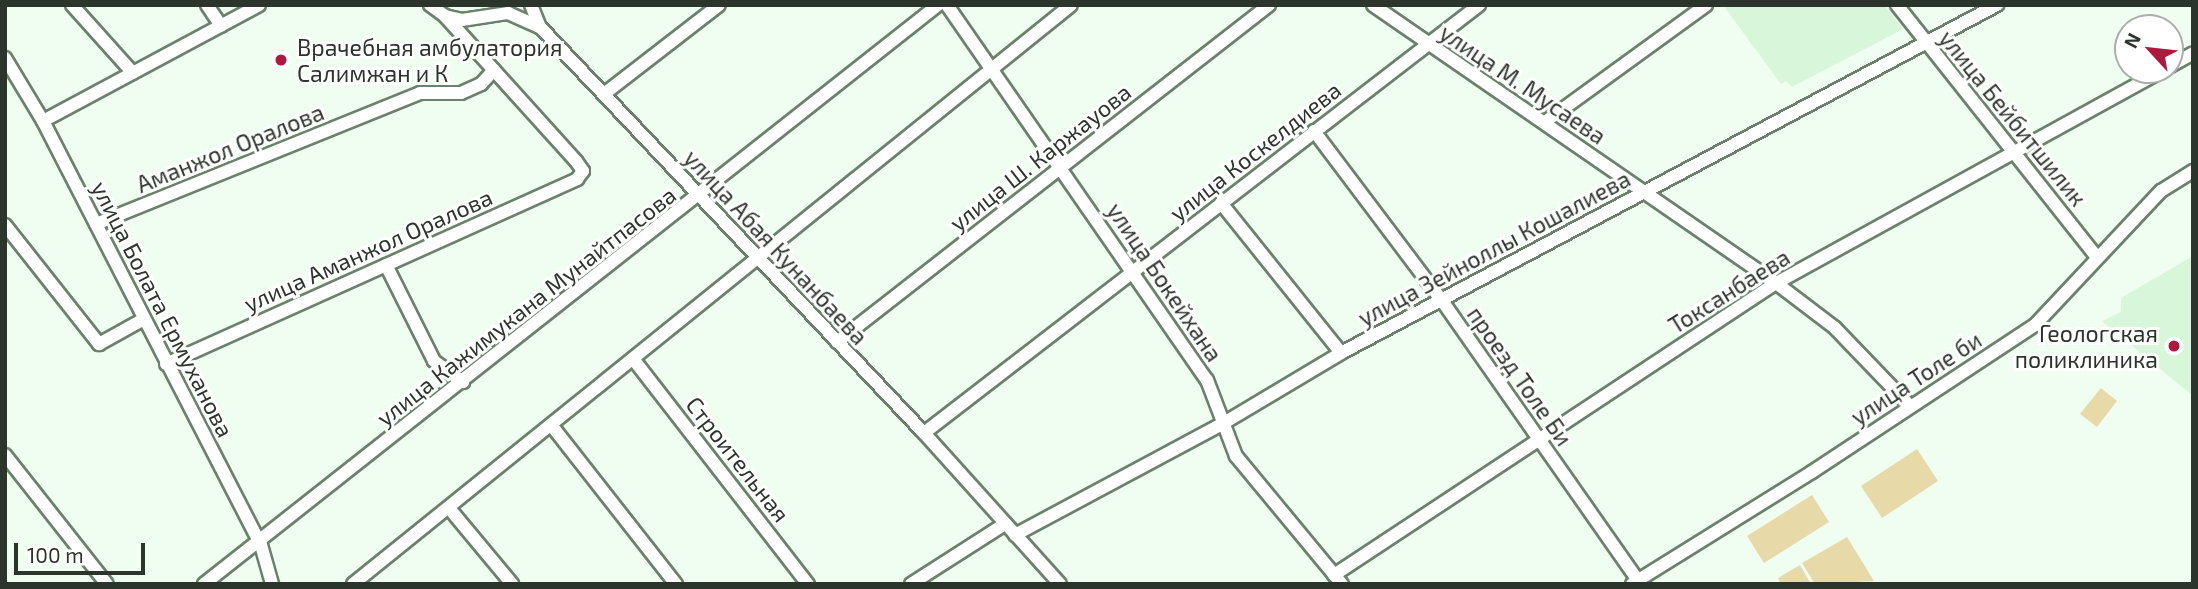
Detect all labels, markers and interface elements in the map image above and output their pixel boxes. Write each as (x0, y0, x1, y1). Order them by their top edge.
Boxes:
north arrow (2114, 14, 2184, 84)
street label: улица М. Мусаева (1435, 18, 1611, 150)
street label: улица Бейбитшилик (1934, 25, 2092, 211)
text: N (2118, 29, 2145, 51)
place label: Врачебная амбулатория Салимжан и К (297, 33, 563, 87)
marker: Врачебная амбулатория Салимжан и К (271, 50, 291, 70)
street label: улица Коскелдиева (1164, 76, 1346, 226)
street label: улица Ш. Каржауова (944, 78, 1136, 236)
street label: Аманжол Оралова (132, 98, 328, 198)
street label: улица Абая Кунанбаева (679, 144, 873, 350)
street label: улица Зейноллы Кошалиева (1353, 164, 1635, 332)
street label: улица Болата Ермуханова (86, 176, 240, 442)
street label: улица Кажимукана Мунайтпасова (371, 181, 681, 431)
street label: улица Аманжол Оралова (240, 183, 496, 317)
street label: улица Бокейхана (1102, 197, 1228, 367)
street label: Токсанбаева (1663, 243, 1795, 339)
street label: проезд Толе Би (1462, 301, 1578, 451)
place label: Геологская поликлиника (2015, 319, 2158, 373)
street label: улица Толе би (1845, 325, 1987, 431)
marker: Геологская поликлиника (2164, 336, 2184, 356)
street label: Строительная (681, 391, 795, 527)
scale bar (18, 530, 149, 574)
text: 100 m (27, 542, 84, 567)

